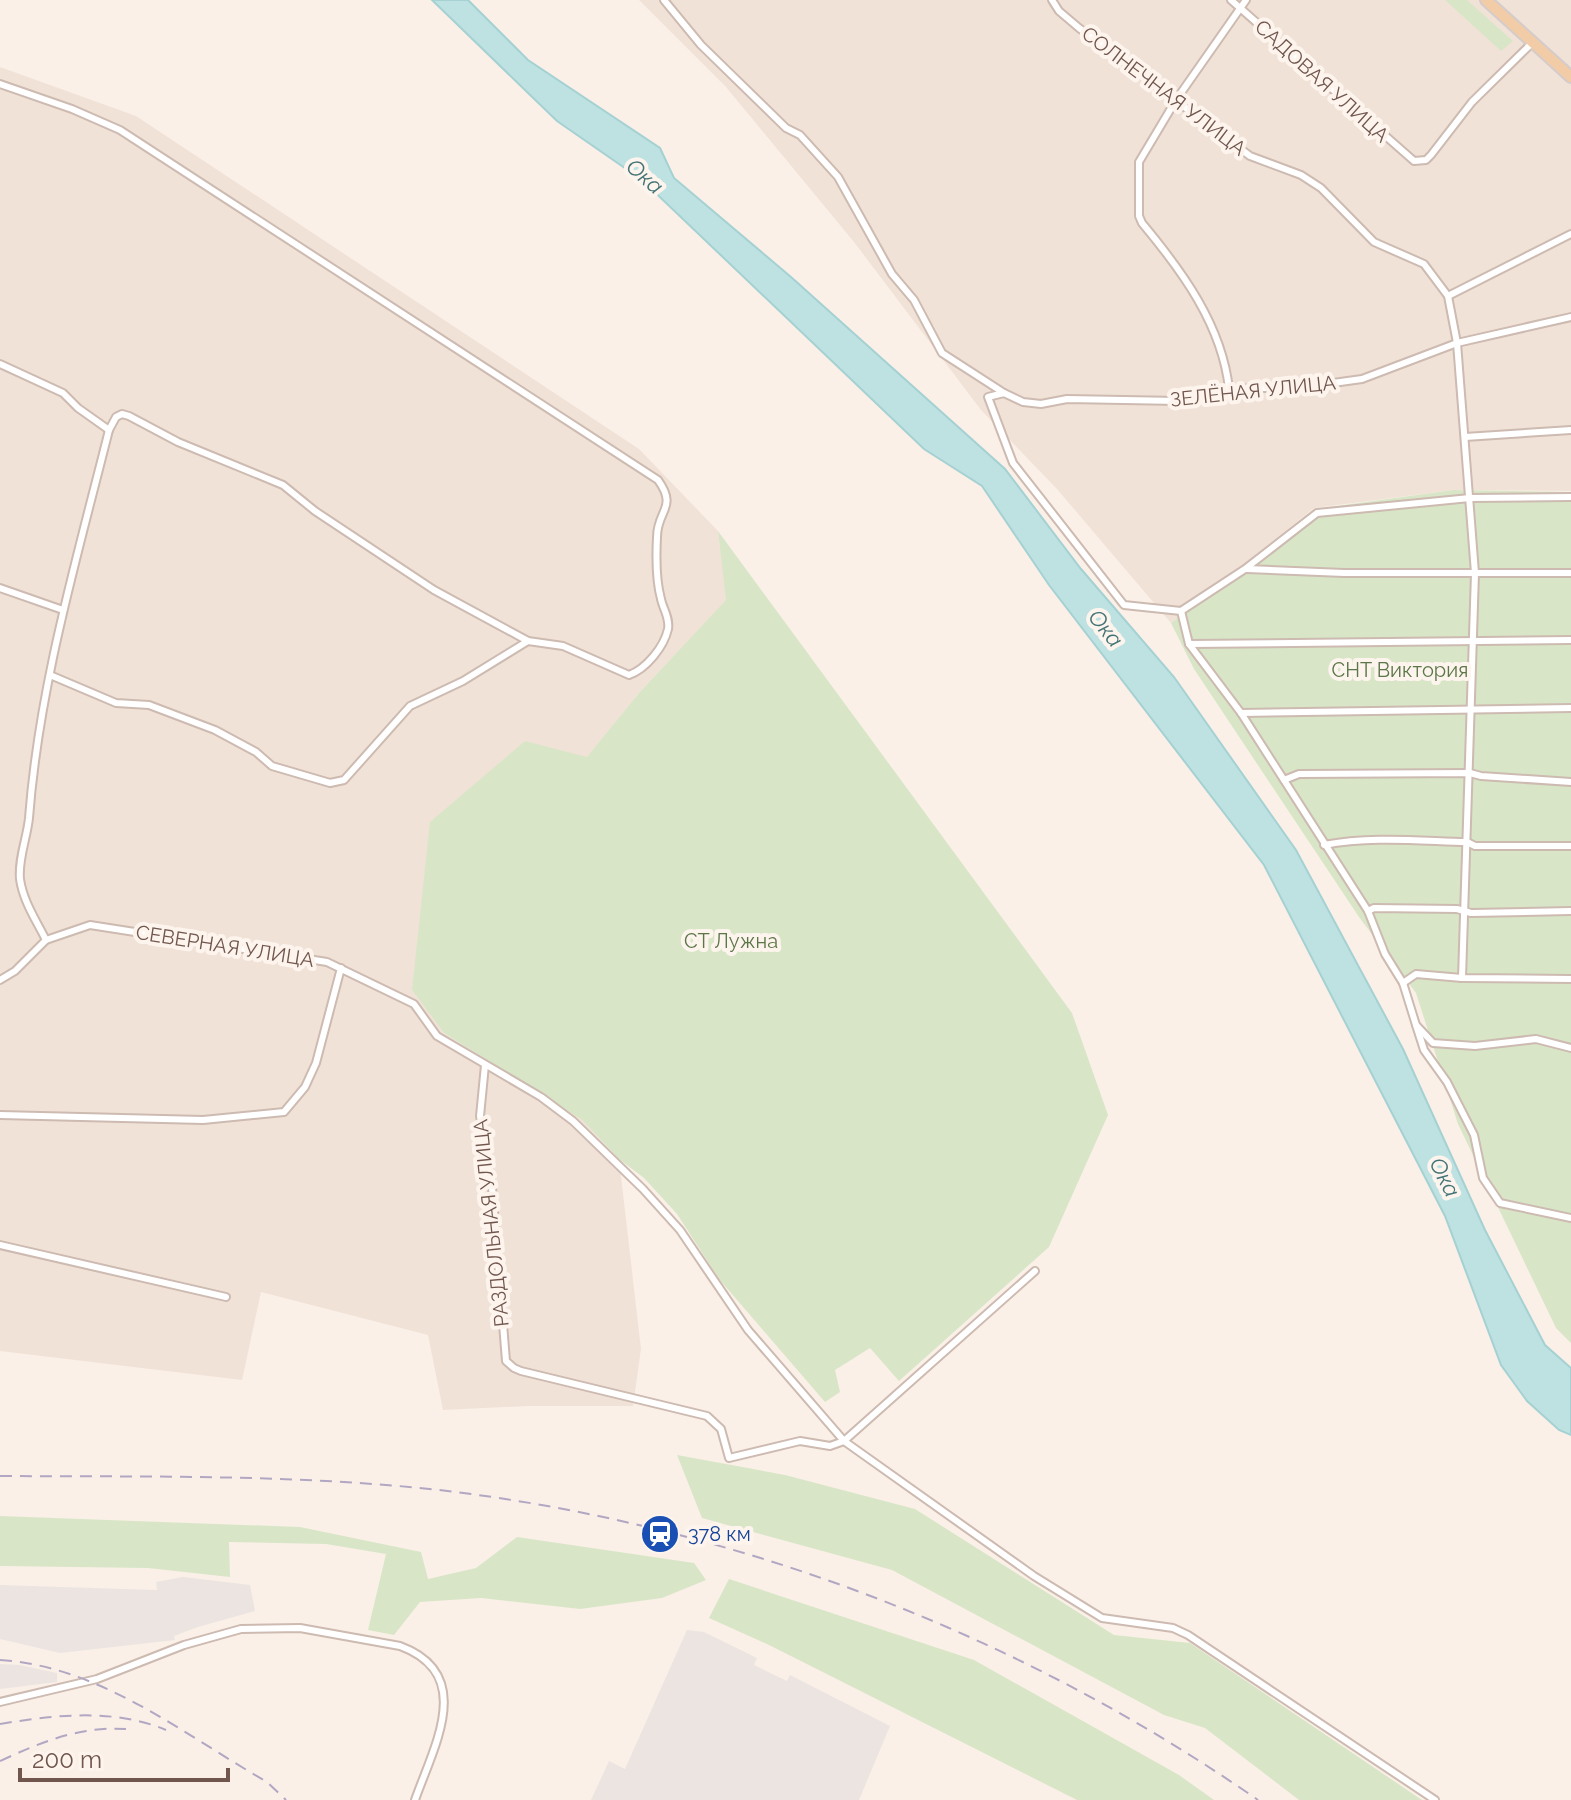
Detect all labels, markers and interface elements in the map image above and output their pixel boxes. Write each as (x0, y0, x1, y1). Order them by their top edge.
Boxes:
street label: САДОВАЯ УЛИЦА (1250, 15, 1394, 148)
street label: СОЛНЕЧНАЯ УЛИЦА (1077, 21, 1251, 161)
water label: Ока (621, 153, 669, 199)
street label: ЗЕЛЁНАЯ УЛИЦА (1169, 370, 1337, 412)
water label: Ока (1083, 604, 1129, 652)
park label: СНТ Виктория (1332, 658, 1468, 682)
street label: СЕВЕРНАЯ УЛИЦА (134, 920, 316, 972)
park label: СТ Лужна (684, 929, 778, 953)
street label: РАЗДОЛЬНАЯ УЛИЦА (468, 1118, 514, 1328)
water label: Ока (1424, 1153, 1466, 1201)
station icon: 378 км (639, 1513, 681, 1555)
place label: 378 км (688, 1522, 751, 1546)
scale bar (20, 1732, 228, 1782)
text: 200 m (32, 1745, 102, 1774)

